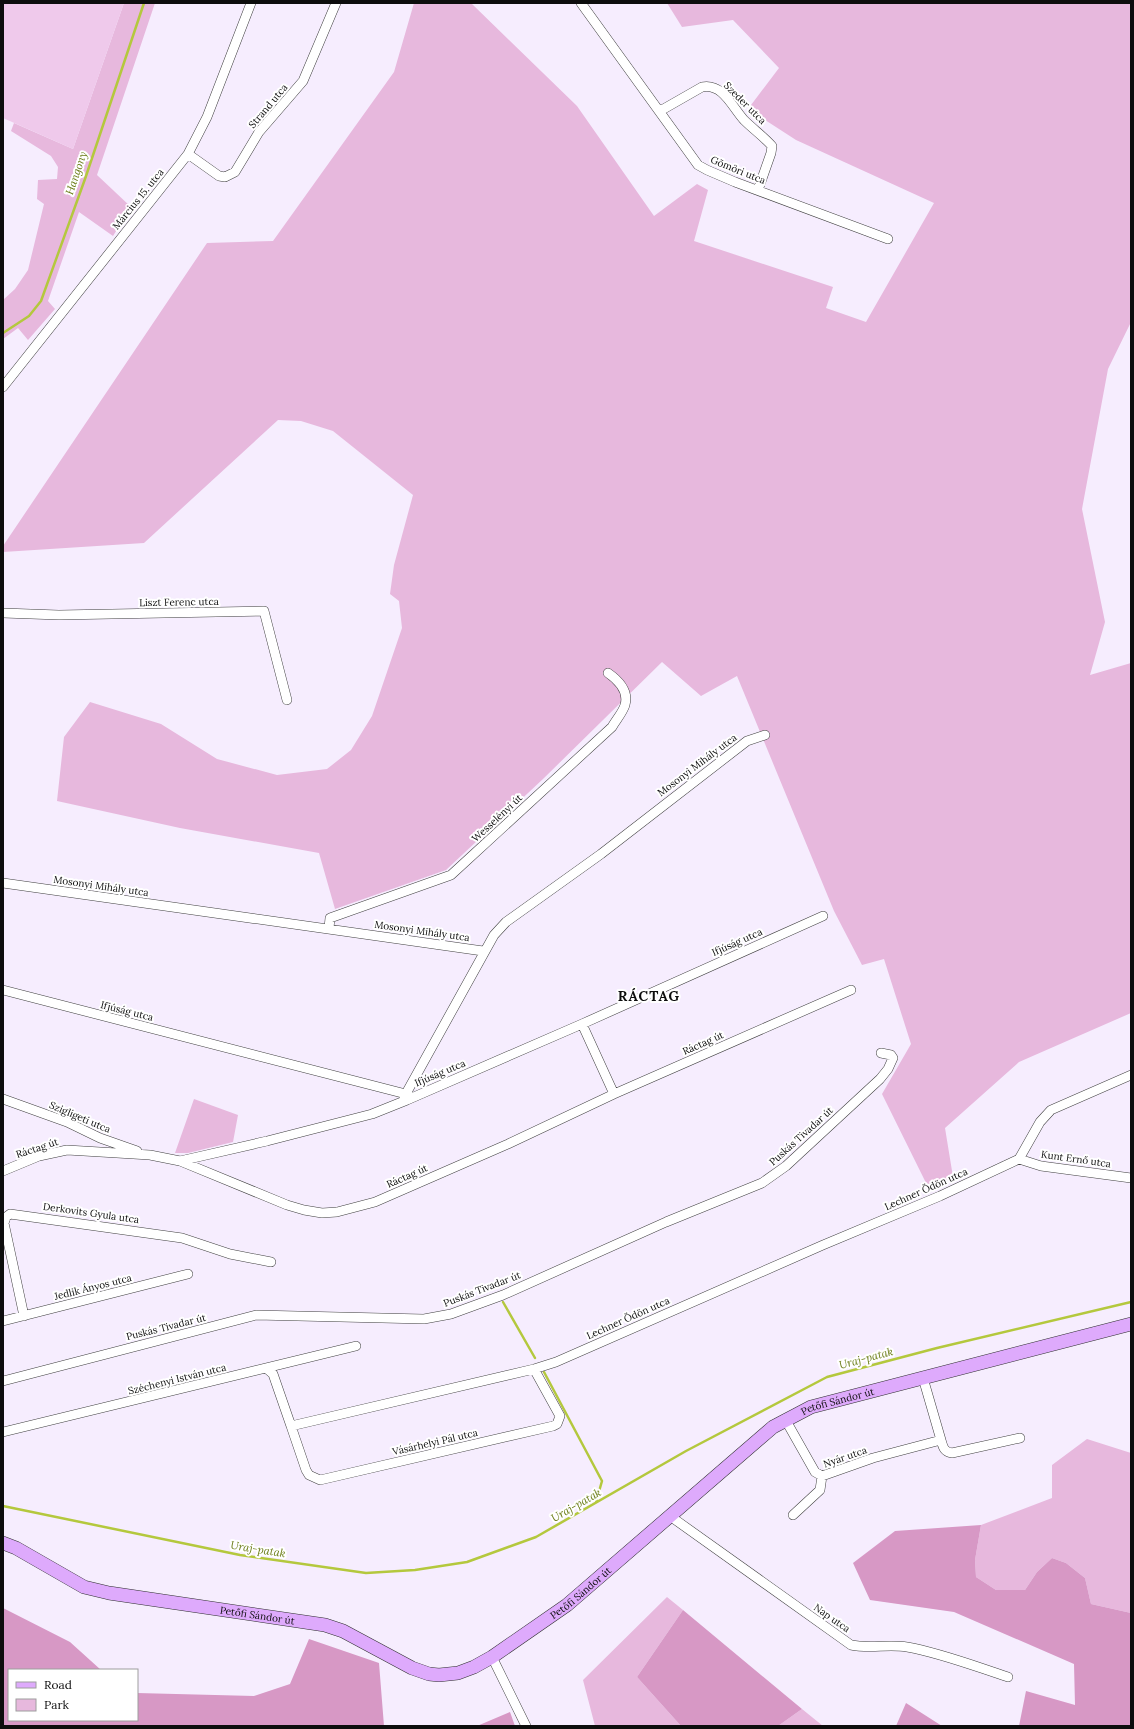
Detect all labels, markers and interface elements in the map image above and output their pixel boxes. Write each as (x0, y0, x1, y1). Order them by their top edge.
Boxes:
street label: Szeder utca (721, 79, 769, 127)
street label: Strand utca (246, 81, 290, 131)
water label: Hangony (62, 149, 90, 197)
street label: Gömöri utca (709, 153, 767, 187)
street label: Március 15. utca (110, 166, 166, 232)
street label: Liszt Ferenc utca (139, 595, 219, 609)
street label: Mosonyi Mihály utca (655, 731, 739, 799)
street label: Wesselényi út (469, 791, 525, 845)
street label: Mosonyi Mihály utca (52, 873, 150, 899)
street label: Mosonyi Mihály utca (373, 918, 471, 944)
street label: Ifjúság utca (710, 925, 764, 959)
district label: RÁCTAG (618, 987, 680, 1005)
street label: Ifjúság utca (99, 998, 155, 1024)
street label: Ráctag út (680, 1028, 726, 1058)
street label: Ifjúság utca (413, 1056, 467, 1090)
street label: Szigligeti utca (47, 1098, 113, 1136)
street label: Puskás Tivadar út (766, 1104, 836, 1168)
street label: Ráctag út (14, 1135, 60, 1161)
street label: Kunt Ernő utca (1040, 1148, 1112, 1170)
street label: Ráctag út (384, 1161, 430, 1191)
street label: Lechner Ödön utca (882, 1165, 970, 1213)
street label: Derkovits Gyula utca (42, 1200, 140, 1226)
street label: Puskás Tivadar út (442, 1268, 523, 1310)
street label: Jedlik Ányos utca (52, 1271, 133, 1303)
street label: Lechner Ödön utca (584, 1294, 672, 1342)
street label: Puskás Tivadar út (125, 1311, 207, 1343)
water label: Uraj-patak (837, 1344, 895, 1372)
street label: Széchenyi István utca (127, 1361, 227, 1397)
street label: Petőfi Sándor út (798, 1384, 875, 1418)
street label: Vásárhelyi Pál utca (390, 1426, 479, 1458)
street label: Nyár utca (821, 1443, 869, 1471)
water label: Uraj-patak (548, 1485, 604, 1525)
water label: Uraj-patak (229, 1538, 287, 1560)
street label: Petőfi Sándor út (547, 1563, 614, 1621)
street label: Nap utca (811, 1601, 853, 1635)
street label: Petőfi Sándor út (219, 1603, 296, 1627)
legend (8, 1669, 138, 1721)
text: Road (44, 1677, 72, 1692)
text: Park (44, 1697, 70, 1712)

